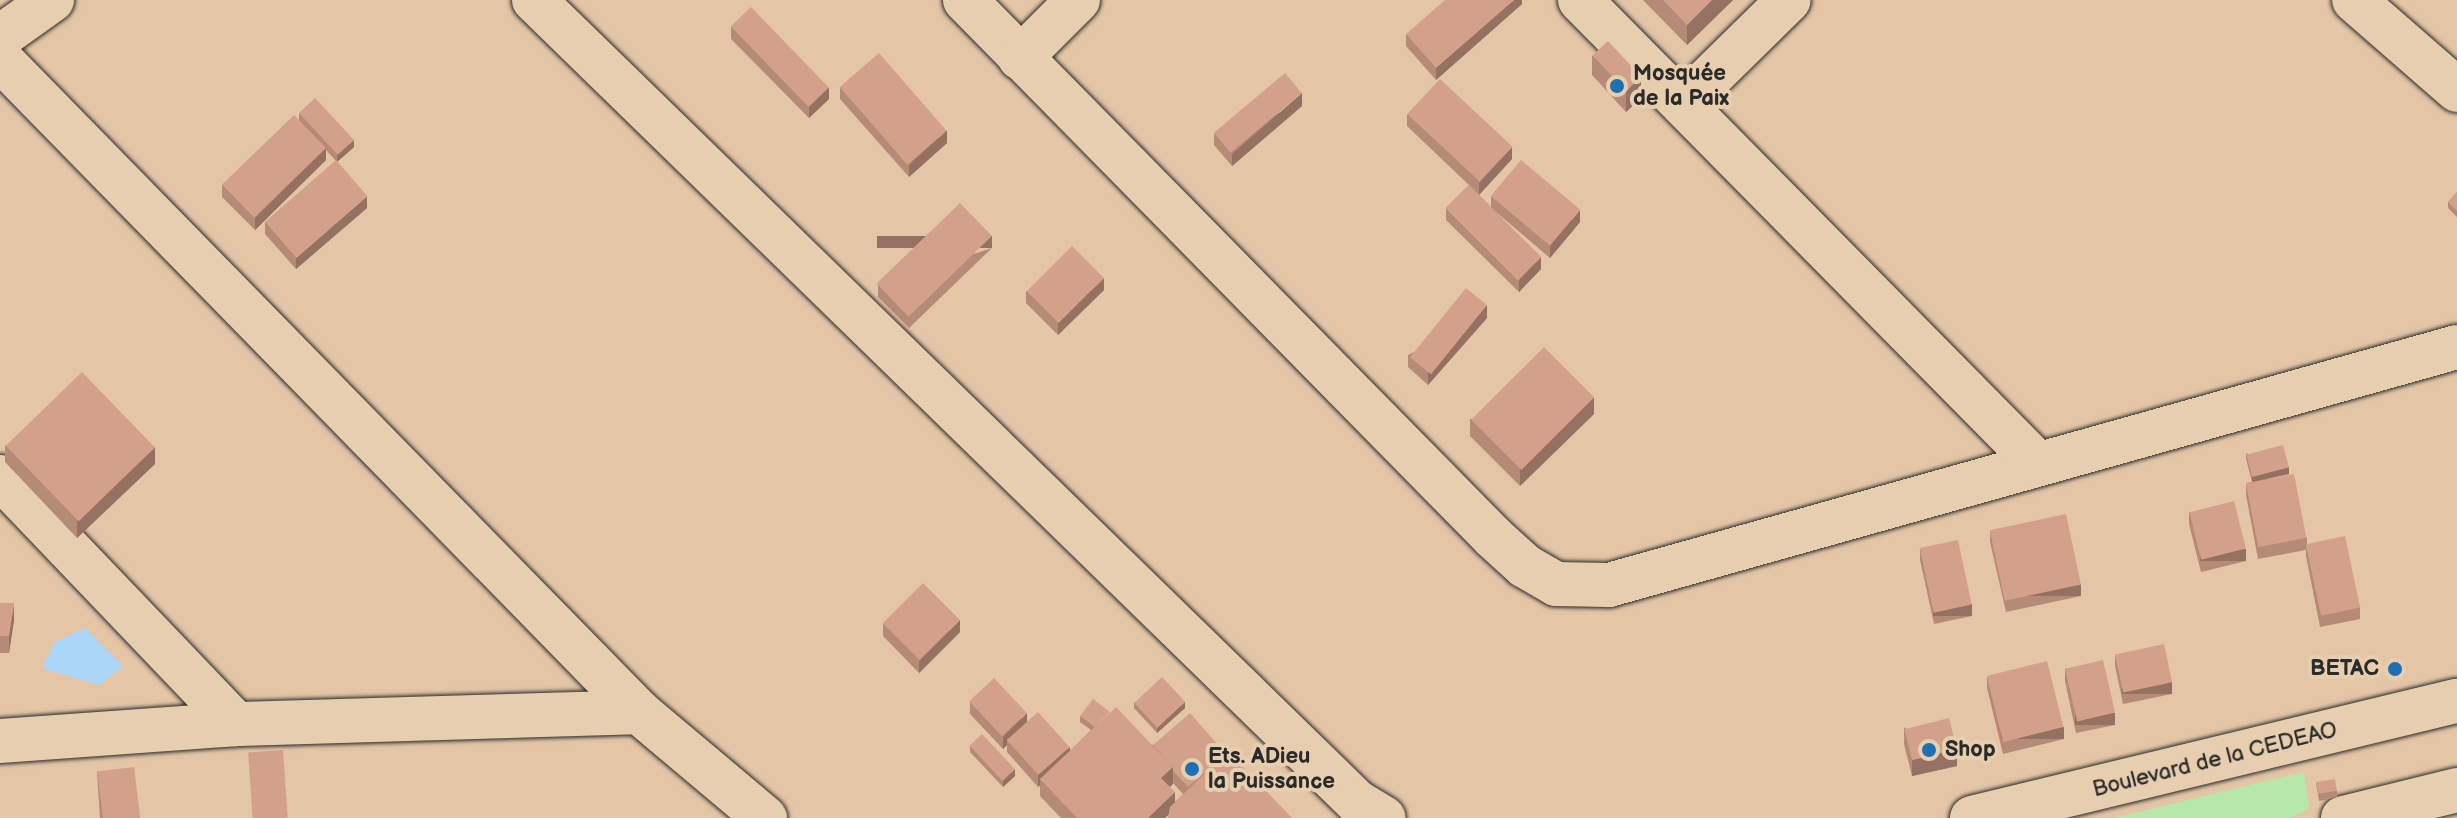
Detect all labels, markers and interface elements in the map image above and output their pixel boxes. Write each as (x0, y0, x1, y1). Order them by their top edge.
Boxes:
place label: Mosquée de la Paix (1633, 60, 1729, 112)
marker: Mosquée de la Paix (1608, 77, 1626, 95)
place label: BETAC (2310, 656, 2379, 682)
marker: BETAC (2386, 660, 2404, 678)
street label: Boulevard de la CEDEAO (2090, 717, 2340, 803)
place label: Shop (1945, 737, 1996, 763)
marker: Shop (1920, 741, 1938, 759)
place label: Ets. ADieu la Puissance (1208, 743, 1335, 794)
marker: Ets. ADieu la Puissance (1183, 760, 1201, 778)

